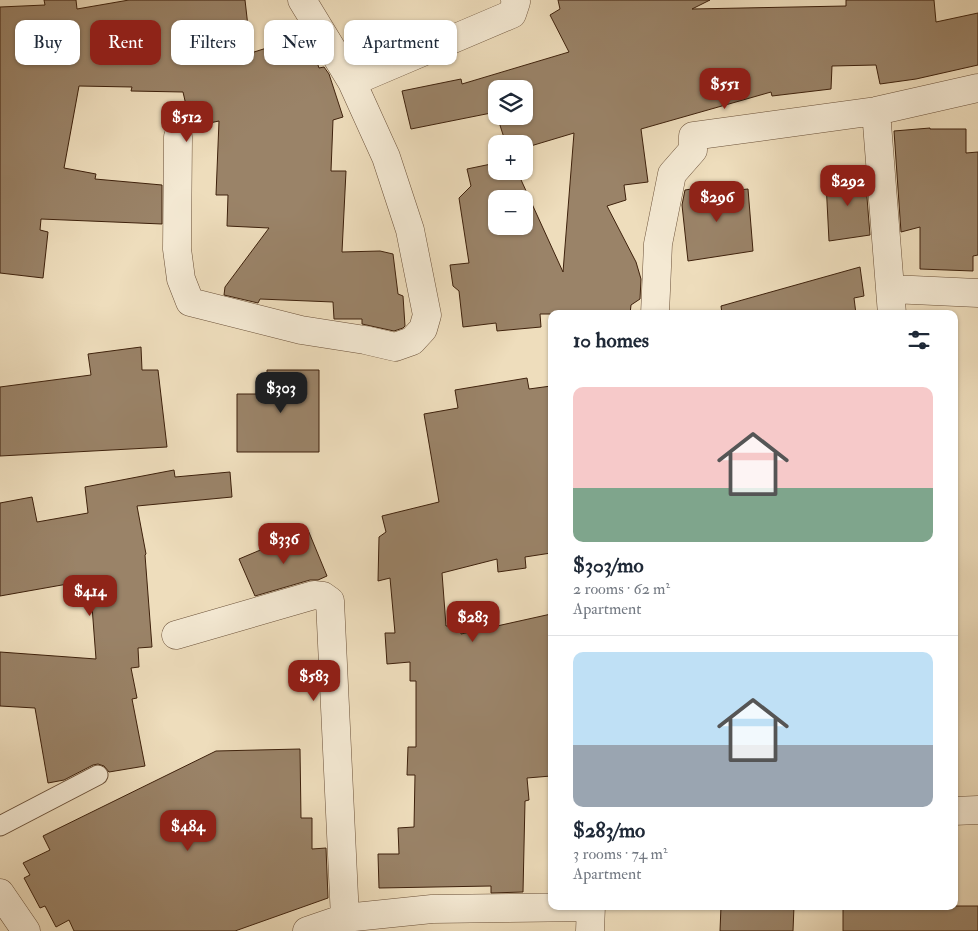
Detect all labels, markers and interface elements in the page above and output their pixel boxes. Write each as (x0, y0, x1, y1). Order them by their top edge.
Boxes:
chip: Buy (15, 20, 80, 65)
chip: Rent (90, 20, 161, 65)
chip: Filters (171, 20, 254, 65)
chip: New (264, 20, 334, 65)
chip: Apartment (344, 20, 457, 65)
pin: $551 (695, 68, 755, 110)
text: $551 (711, 74, 739, 94)
map controls (488, 80, 533, 235)
button: layers (488, 80, 533, 125)
pin: $512 (157, 100, 217, 143)
text: $512 (172, 107, 202, 127)
button: + (488, 135, 533, 180)
pin: $292 (818, 164, 878, 207)
text: $292 (831, 171, 865, 191)
pin: $296 (687, 180, 747, 223)
text: $296 (700, 187, 734, 207)
button: − (488, 190, 533, 235)
icon: filters (905, 326, 933, 354)
text: 10 homes (573, 327, 649, 354)
pin: $303 (251, 372, 311, 414)
text: $303 (266, 378, 296, 398)
icon: home (708, 419, 798, 509)
pin: $336 (254, 522, 314, 565)
text: $336 (269, 529, 299, 549)
text: $303/mo (573, 552, 644, 579)
pin: $414 (60, 574, 120, 617)
text: 2 rooms · 62 m² (573, 579, 670, 599)
text: $414 (74, 581, 106, 601)
text: Apartment (573, 599, 641, 619)
pin: $283 (443, 600, 503, 643)
text: $283 (458, 607, 488, 627)
pin: $583 (284, 660, 344, 702)
text: $583 (299, 666, 329, 686)
icon: home (708, 685, 798, 775)
pin: $484 (158, 810, 218, 852)
text: $484 (171, 816, 205, 836)
text: $283/mo (573, 817, 645, 844)
text: 3 rooms · 74 m² (573, 844, 667, 864)
text: Apartment (573, 864, 641, 884)

